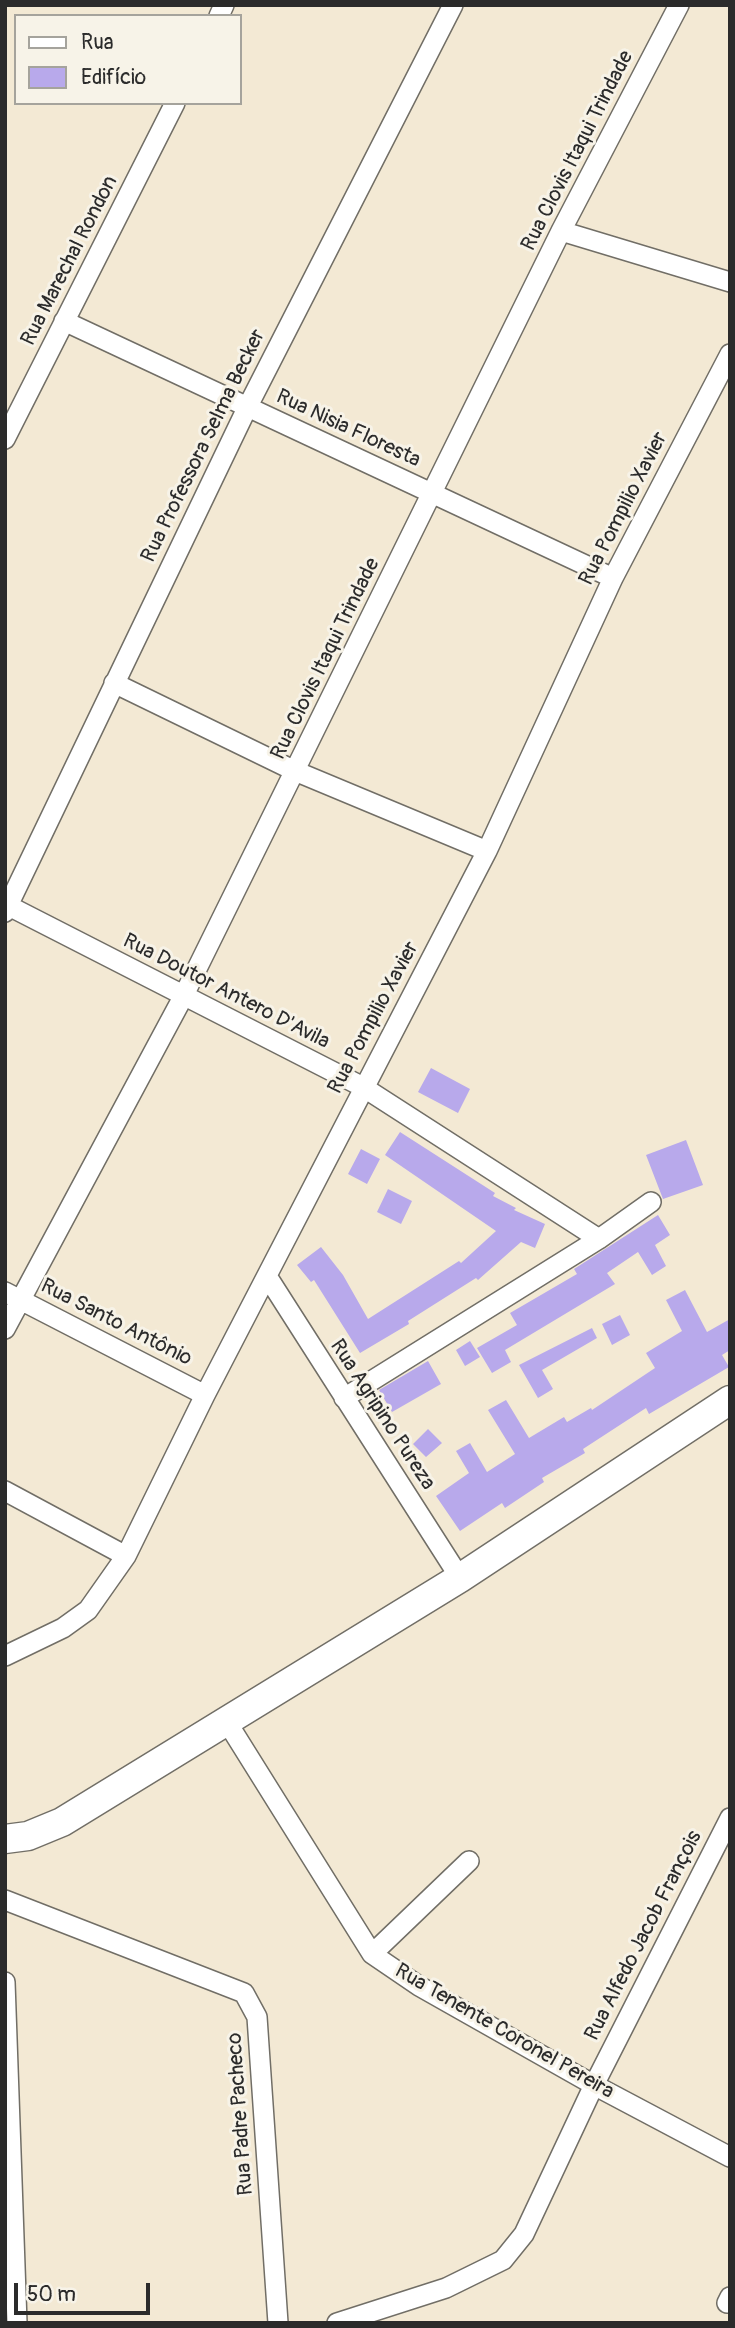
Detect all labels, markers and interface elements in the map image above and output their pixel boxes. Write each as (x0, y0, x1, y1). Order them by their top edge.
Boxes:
legend (14, 14, 242, 105)
text: Rua (81, 29, 114, 56)
street label: Rua Clovis Itaqui Trindade (517, 47, 639, 255)
text: Edifício (81, 64, 146, 91)
street label: Rua Marechal Rondon (16, 172, 124, 350)
street label: Rua Professora Selma Becker (137, 325, 271, 567)
street label: Rua Nisia Floresta (272, 385, 424, 473)
street label: Rua Pompilio Xavier (574, 428, 674, 590)
street label: Rua Clovis Itaqui Trindade (266, 554, 386, 764)
street label: Rua Doutor Antero D'Avila (118, 929, 334, 1055)
street label: Rua Pompilio Xavier (323, 938, 425, 1098)
street label: Rua Santo Antônio (36, 1274, 196, 1372)
street label: Rua Agripino Pureza (324, 1335, 440, 1495)
street label: Rua Alfedo Jacob François (580, 1827, 708, 2045)
street label: Rua Tenente Coronel Pereira (390, 1959, 618, 2105)
street label: Rua Padre Pacheco (223, 2032, 259, 2196)
scale bar (18, 2268, 154, 2312)
text: 50 m (27, 2281, 76, 2308)

